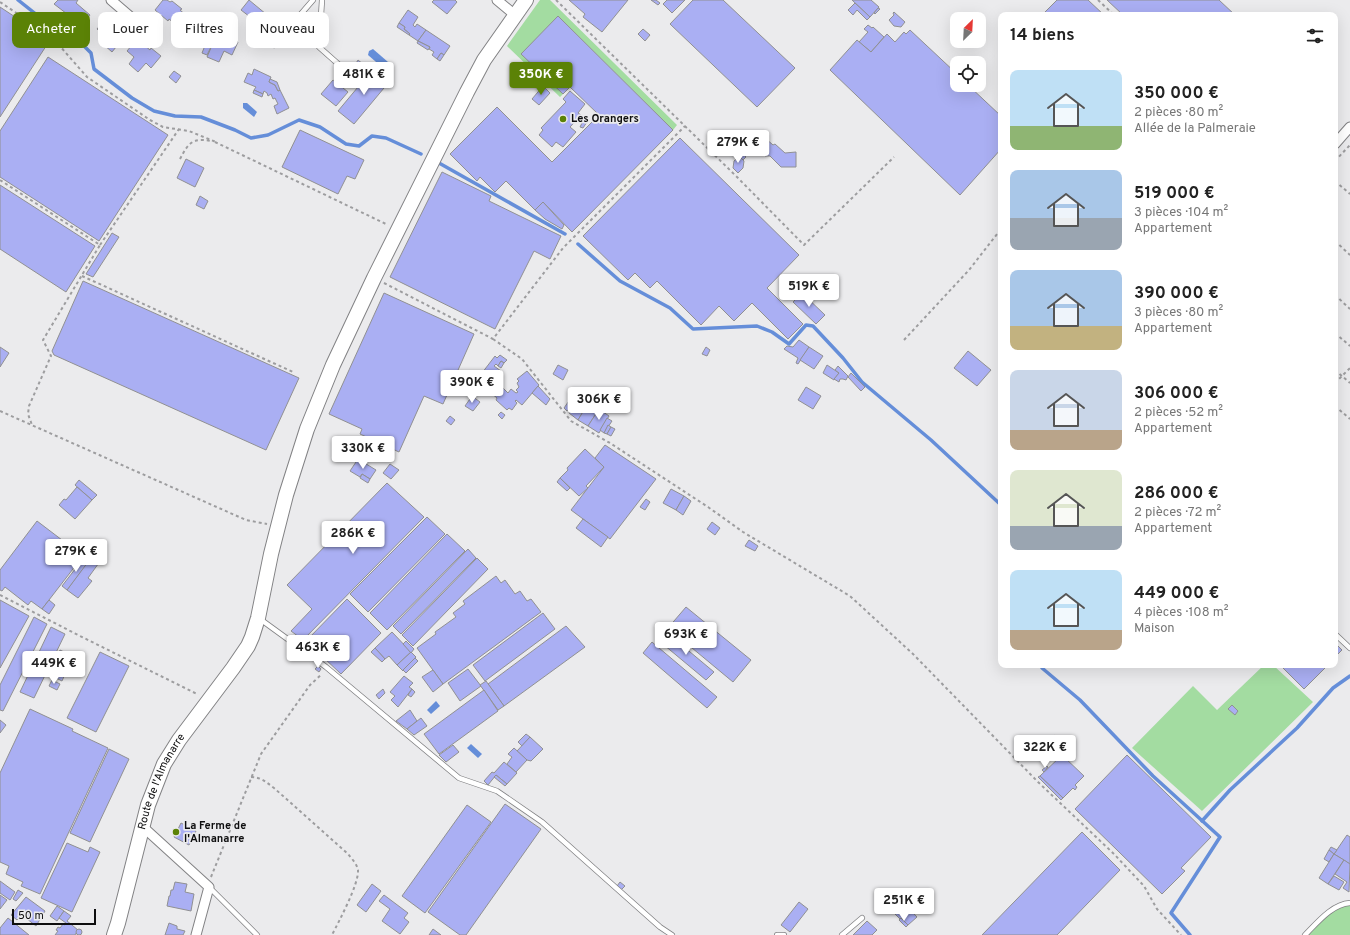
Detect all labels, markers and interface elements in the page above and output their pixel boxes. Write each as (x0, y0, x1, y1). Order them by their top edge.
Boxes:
chip: Acheter (12, 12, 90, 48)
chip: Louer (98, 12, 163, 48)
chip: Filtres (171, 12, 238, 48)
chip: Nouveau (246, 12, 329, 48)
north arrow (950, 12, 986, 48)
map controls (950, 12, 986, 92)
text: 14 biens (1010, 25, 1075, 47)
icon: filters (1304, 25, 1326, 47)
button: locate (950, 56, 986, 92)
pin: 481K € (331, 62, 397, 96)
pin: 350K € (508, 62, 574, 96)
text: 481K € (343, 67, 385, 83)
text: 350K € (519, 67, 563, 83)
text: 350 000 € (1134, 83, 1219, 105)
icon: home (1042, 86, 1090, 134)
text: 2 pièces · 80 m² (1134, 105, 1223, 121)
place label: Les Orangers (571, 112, 639, 126)
marker: Les Orangers (558, 114, 568, 124)
text: Allée de la Palmeraie (1134, 121, 1256, 137)
pin: 279K € (705, 130, 771, 164)
text: 279K € (716, 135, 760, 151)
text: 519 000 € (1134, 183, 1215, 205)
icon: home (1042, 186, 1090, 234)
text: 3 pièces · 104 m² (1134, 205, 1228, 221)
text: Appartement (1134, 221, 1212, 237)
pin: 519K € (776, 274, 842, 308)
text: 519K € (788, 279, 830, 295)
text: 390 000 € (1134, 283, 1219, 305)
icon: home (1042, 286, 1090, 334)
text: 3 pièces · 80 m² (1134, 305, 1223, 321)
text: Appartement (1134, 321, 1212, 337)
pin: 390K € (439, 370, 505, 404)
text: 390K € (449, 375, 495, 391)
text: 306 000 € (1134, 383, 1219, 405)
icon: home (1042, 386, 1090, 434)
pin: 306K € (566, 387, 632, 421)
text: 306K € (577, 392, 621, 408)
text: 2 pièces · 52 m² (1134, 405, 1223, 421)
text: Appartement (1134, 421, 1212, 437)
pin: 330K € (330, 436, 396, 470)
text: 330K € (341, 441, 385, 457)
text: 286 000 € (1134, 483, 1219, 505)
icon: home (1042, 486, 1090, 534)
text: 2 pièces · 72 m² (1134, 505, 1221, 521)
pin: 286K € (320, 521, 386, 555)
text: Appartement (1134, 521, 1212, 537)
text: 286K € (331, 526, 375, 542)
pin: 279K € (43, 539, 109, 573)
text: 279K € (54, 544, 98, 560)
text: 449 000 € (1134, 583, 1219, 605)
icon: home (1042, 586, 1090, 634)
text: 4 pièces · 108 m² (1134, 605, 1228, 621)
text: Maison (1134, 621, 1175, 637)
pin: 693K € (653, 622, 719, 656)
text: 693K € (664, 627, 708, 643)
pin: 463K € (285, 635, 351, 669)
text: 463K € (296, 640, 340, 656)
pin: 449K € (21, 651, 87, 685)
text: 449K € (31, 656, 77, 672)
street label: Route de l'Almanarre (135, 731, 188, 831)
pin: 322K € (1012, 735, 1078, 769)
text: 322K € (1023, 740, 1067, 756)
place label: La Ferme de l'Almanarre (184, 819, 246, 846)
marker: La Ferme de l'Almanarre (171, 827, 181, 837)
pin: 251K € (871, 888, 937, 922)
text: 251K € (883, 893, 925, 909)
scale bar (12, 907, 96, 926)
text: 50 m (18, 909, 44, 923)

